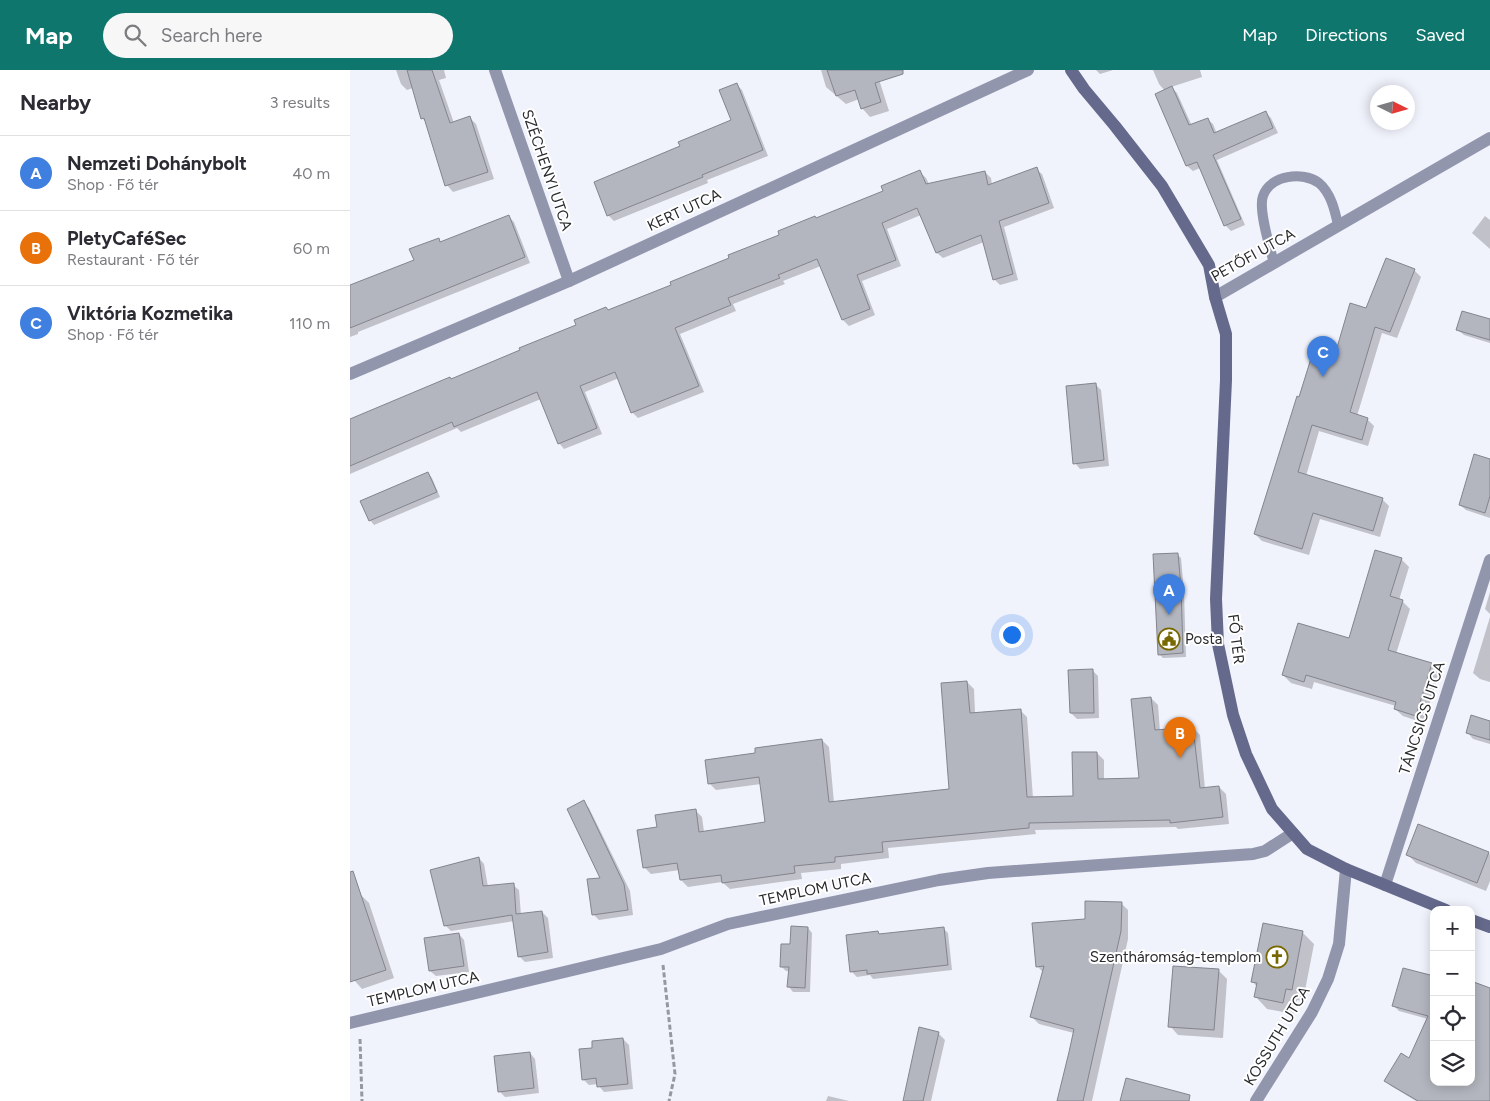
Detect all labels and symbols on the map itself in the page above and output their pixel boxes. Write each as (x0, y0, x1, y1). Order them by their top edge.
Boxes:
north arrow (1370, 85, 1415, 130)
street label: SZÉCHENYI UTCA (518, 107, 576, 233)
street label: KERT UTCA (644, 185, 724, 235)
street label: PETŐFI UTCA (1208, 225, 1298, 285)
pin: C (1307, 336, 1339, 377)
pin: A (1153, 574, 1185, 615)
street label: FŐ TÉR (1224, 613, 1248, 665)
your location (999, 622, 1025, 648)
public building icon: Posta (1157, 627, 1181, 651)
place label: Posta (1185, 630, 1223, 648)
street label: TÁNCSICS UTCA (1395, 659, 1449, 777)
pin: B (1164, 717, 1196, 758)
street label: TEMPLOM UTCA (757, 868, 873, 910)
church icon: Szentháromság-templom (1265, 945, 1289, 969)
place label: Szentháromság-templom (1090, 948, 1261, 966)
street label: TEMPLOM UTCA (366, 967, 480, 1011)
street label: KOSSUTH UTCA (1240, 983, 1314, 1089)

